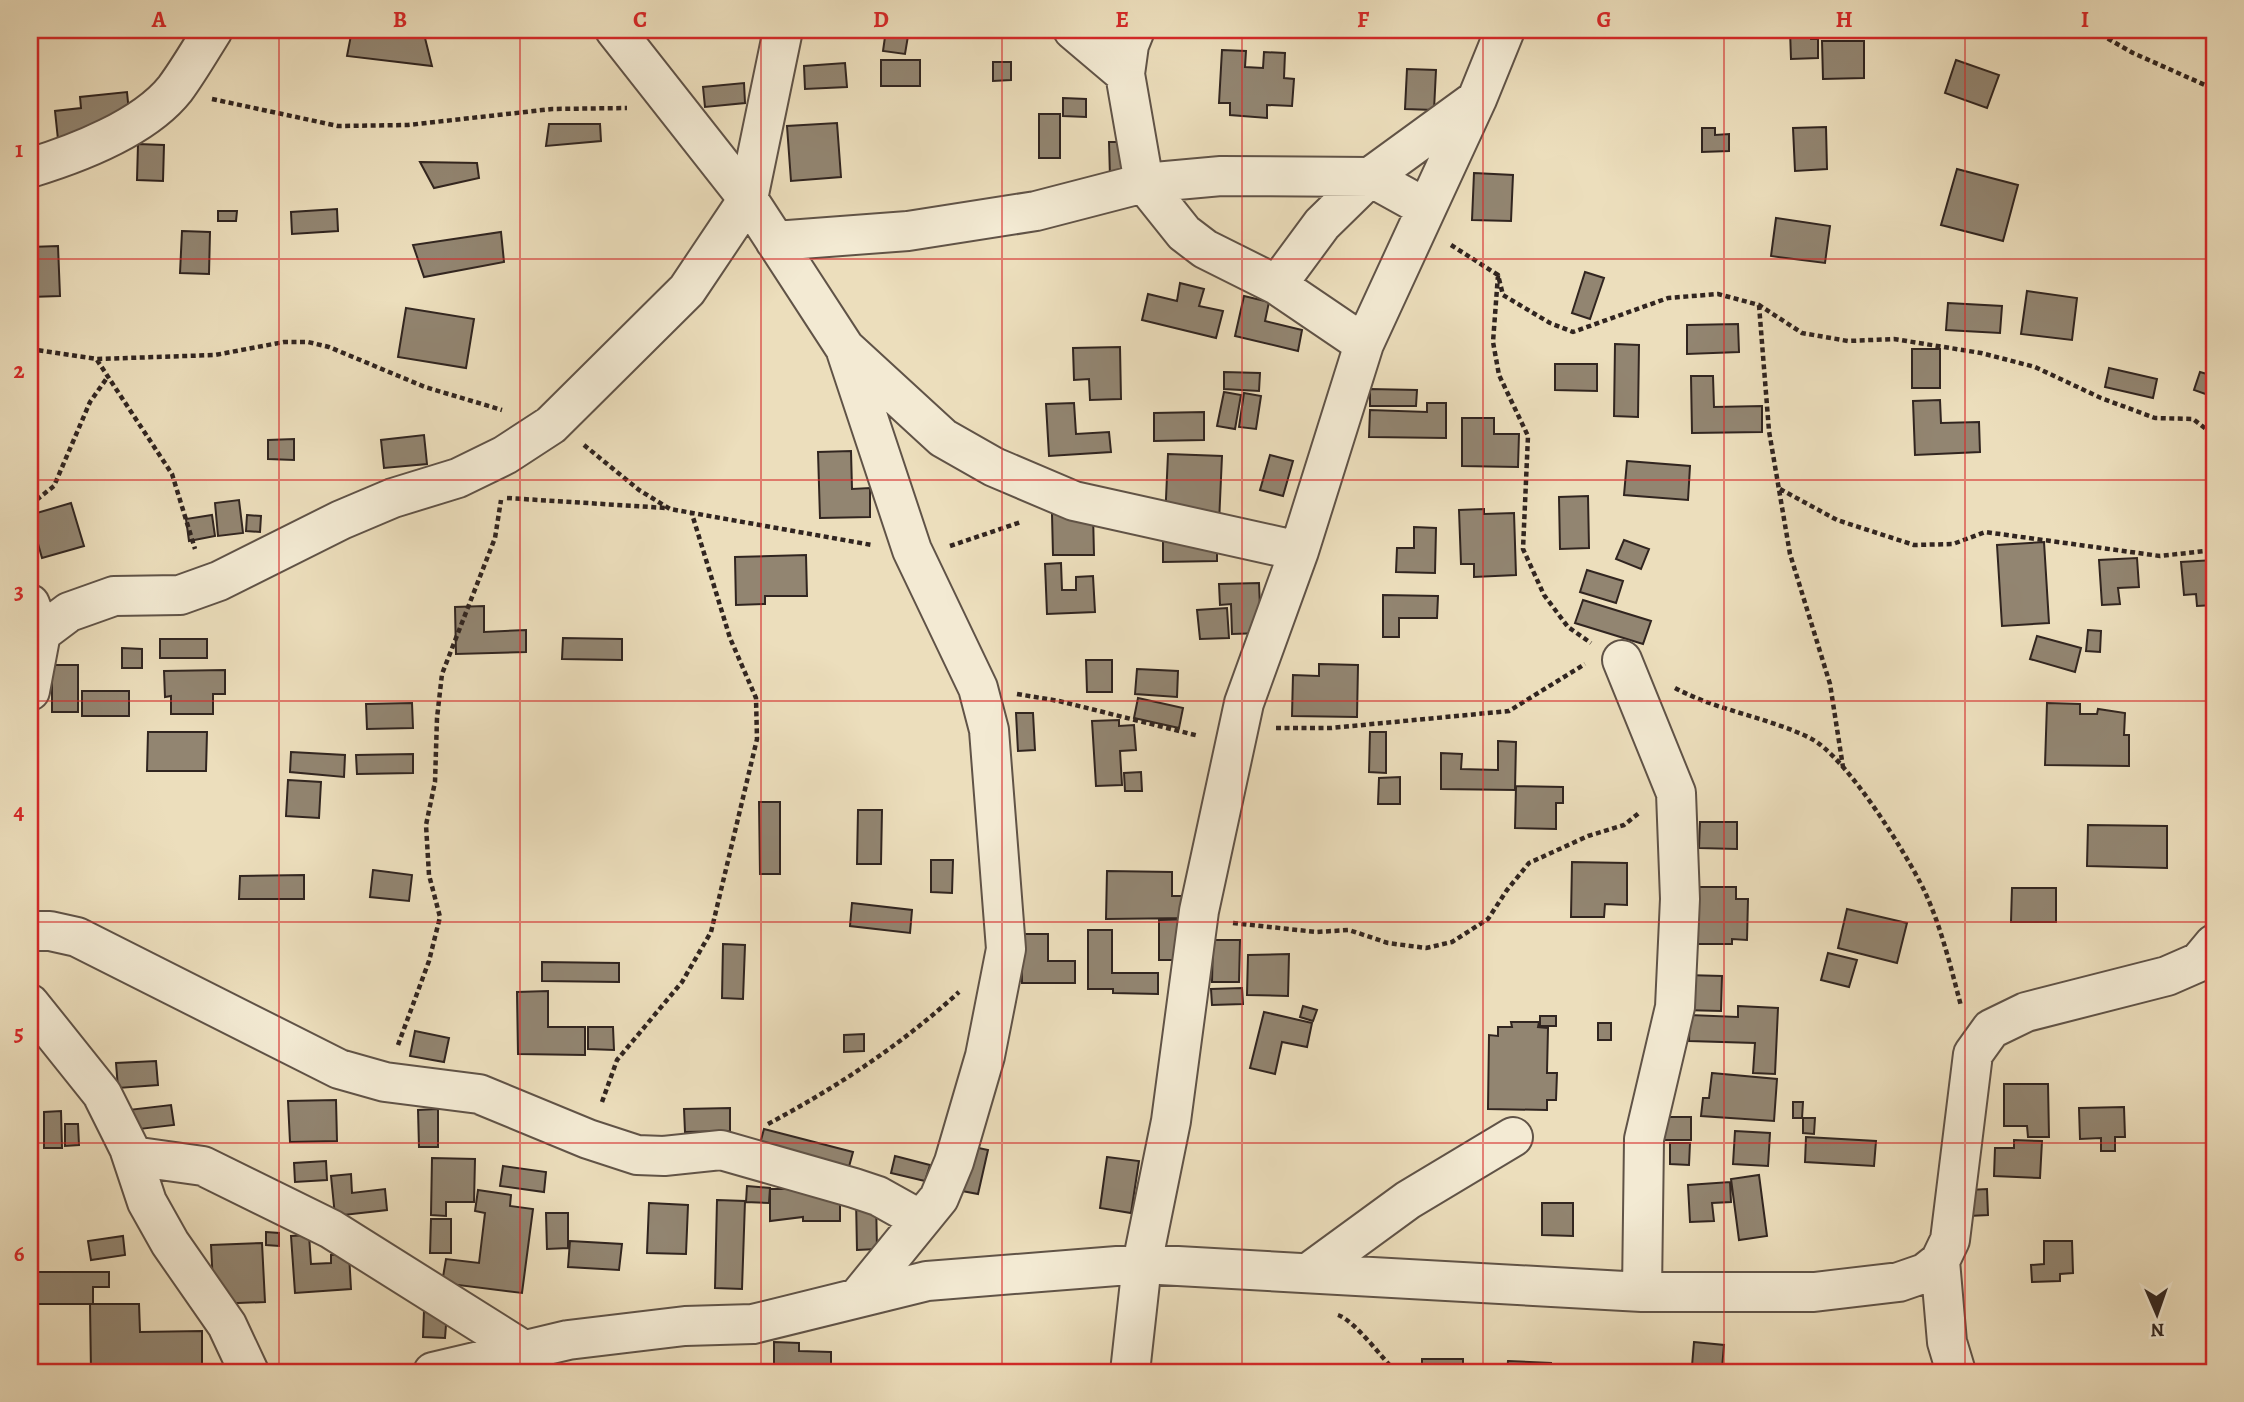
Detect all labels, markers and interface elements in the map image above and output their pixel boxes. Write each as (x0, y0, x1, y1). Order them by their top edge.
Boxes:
text: A (151, 4, 167, 35)
text: B (393, 4, 407, 35)
text: C (633, 4, 647, 35)
text: D (873, 4, 889, 35)
text: E (1115, 4, 1129, 35)
text: F (1357, 4, 1370, 35)
text: G (1596, 4, 1612, 35)
text: H (1835, 4, 1853, 35)
text: I (2081, 4, 2089, 35)
text: 1 (15, 134, 23, 165)
text: 2 (13, 355, 25, 386)
text: 3 (14, 576, 24, 607)
text: 4 (14, 796, 25, 827)
text: 5 (14, 1017, 24, 1048)
text: 6 (14, 1238, 25, 1269)
north arrow (2122, 1280, 2192, 1350)
text: N (2150, 1317, 2165, 1343)

